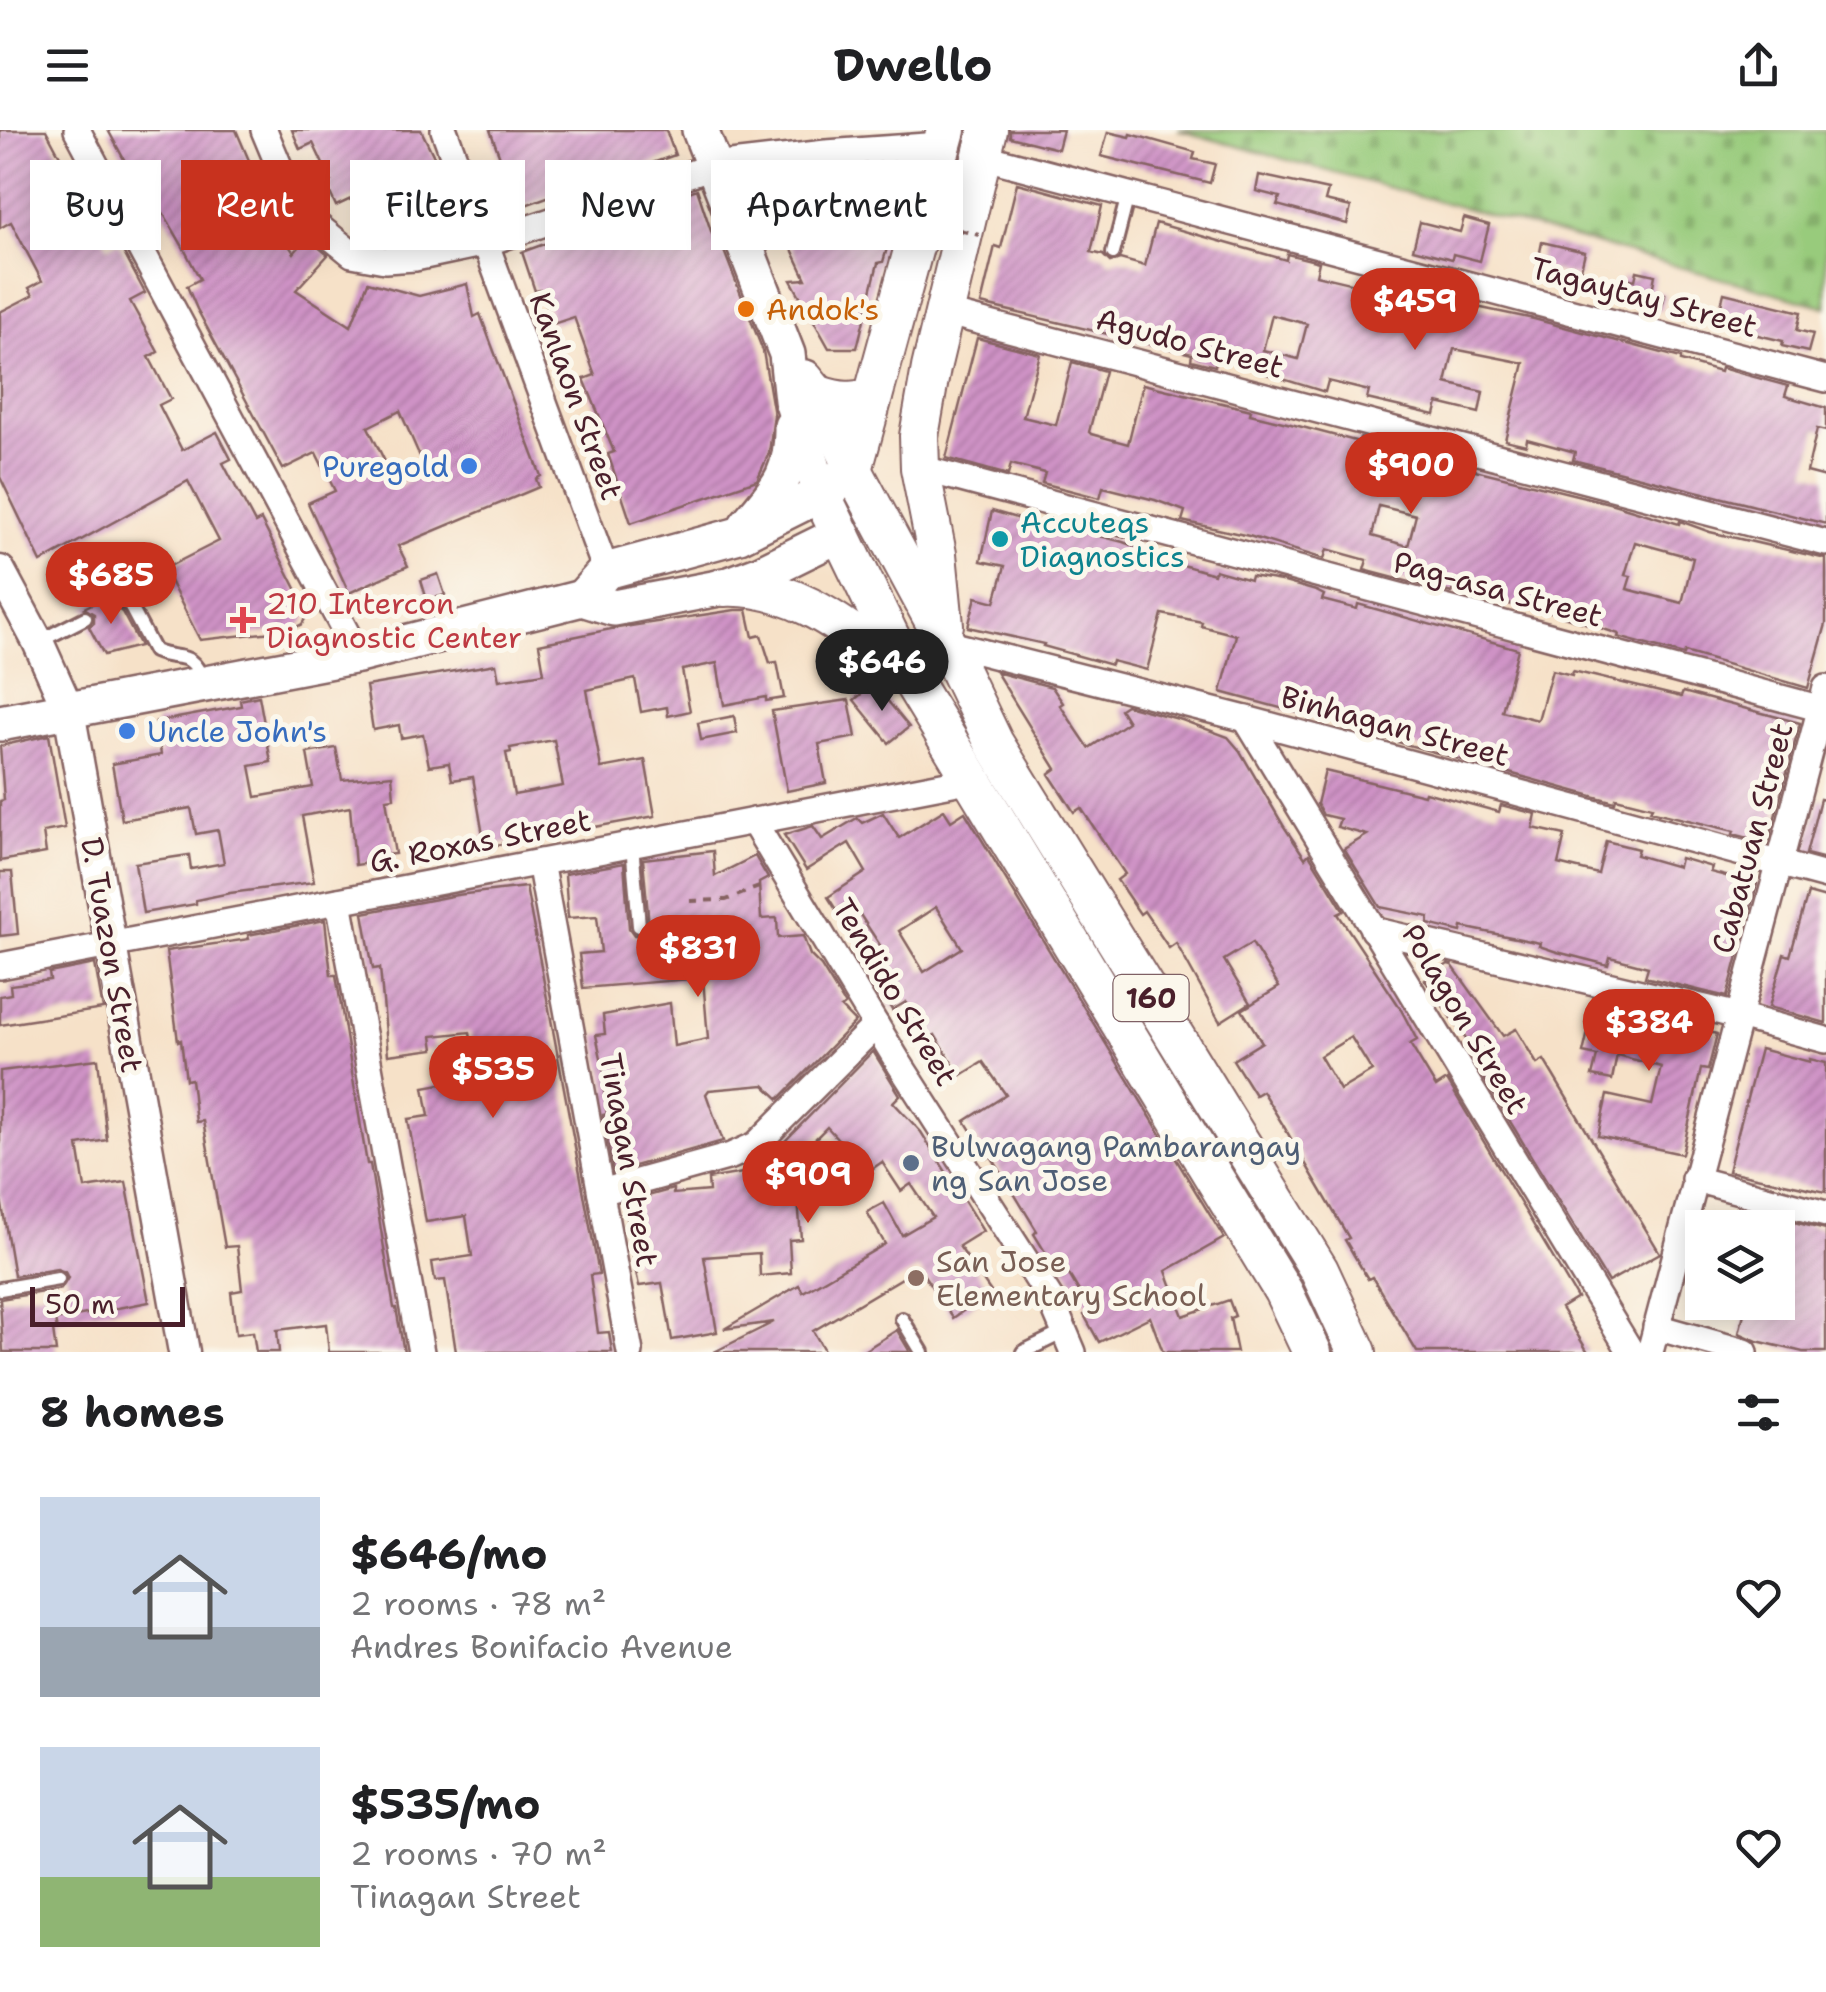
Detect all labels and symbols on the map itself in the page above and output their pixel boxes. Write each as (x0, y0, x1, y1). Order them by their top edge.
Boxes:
street label: Tagaytay Street (1526, 247, 1762, 347)
pin: $459 (1356, 268, 1474, 353)
street label: Kanlaon Street (519, 287, 633, 505)
place label: Andok's (766, 289, 879, 330)
marker: Andok's (735, 298, 757, 320)
street label: Agudo Street (1092, 298, 1288, 388)
pin: $900 (1352, 432, 1470, 517)
place label: Puregold (322, 446, 449, 487)
marker: Puregold (458, 455, 480, 477)
place label: Accuteqs Diagnostics (1020, 502, 1185, 577)
marker: Accuteqs Diagnostics (989, 528, 1011, 550)
street label: Pag-asa Street (1389, 541, 1607, 637)
pin: $685 (52, 542, 170, 627)
place label: 210 Intercon Diagnostic Center (266, 583, 522, 658)
marker: 210 Intercon Diagnostic Center (230, 607, 256, 633)
pin: $646 (823, 629, 941, 714)
street label: Binhagan Street (1276, 676, 1514, 776)
place label: Uncle John's (147, 711, 327, 752)
street label: Cabatuan Street (1701, 718, 1803, 958)
marker: Uncle John's (116, 720, 138, 742)
street label: G. Roxas Street (366, 799, 594, 883)
street label: D. Tuazon Street (71, 834, 153, 1076)
street label: Tendido Street (823, 891, 967, 1093)
pin: $831 (639, 915, 757, 1000)
street label: Polagon Street (1392, 916, 1538, 1122)
road number: 160 (1114, 975, 1188, 1021)
pin: $384 (1590, 989, 1708, 1074)
pin: $535 (434, 1036, 552, 1121)
street label: Tinagan Street (590, 1050, 668, 1270)
place label: Bulwagang Pambarangay ng San Jose (931, 1126, 1301, 1201)
pin: $909 (749, 1141, 867, 1226)
marker: Bulwagang Pambarangay ng San Jose (900, 1152, 922, 1174)
place label: San Jose Elementary School (936, 1241, 1206, 1316)
marker: San Jose Elementary School (905, 1267, 927, 1289)
scale bar (30, 1282, 185, 1326)

